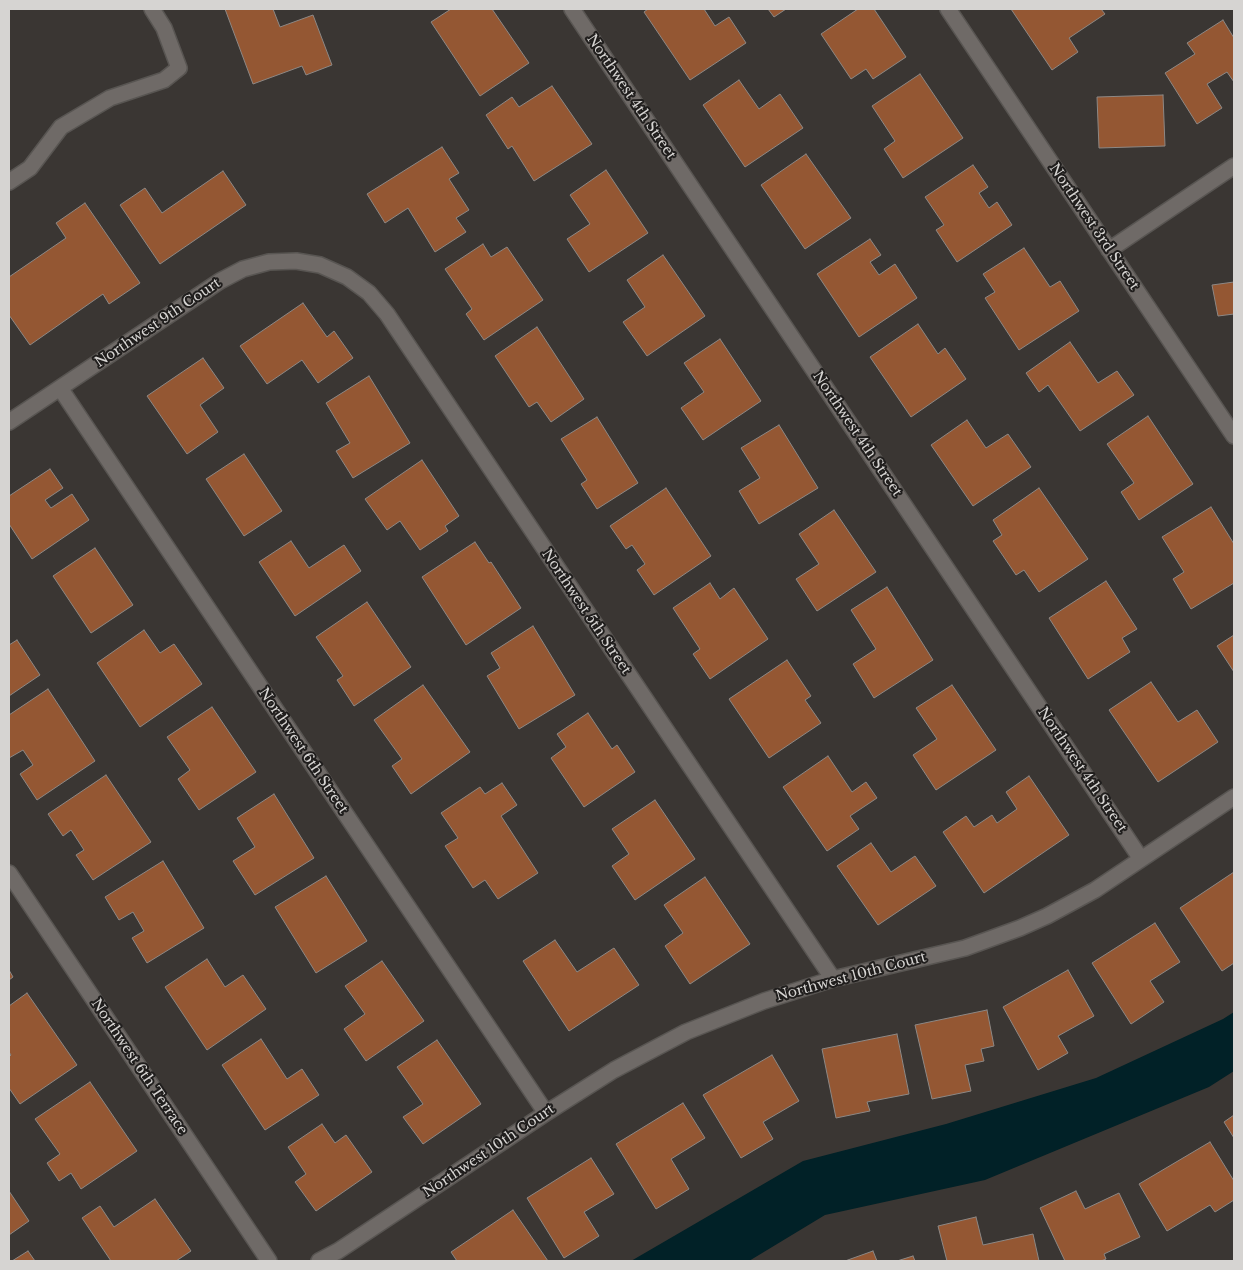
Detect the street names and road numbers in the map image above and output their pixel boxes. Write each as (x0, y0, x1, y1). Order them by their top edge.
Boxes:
street label: Northwest 4th Street (583, 31, 679, 163)
street label: Northwest 3rd Street (1045, 161, 1143, 293)
street label: Northwest 9th Court (92, 275, 224, 371)
street label: Northwest 4th Street (809, 368, 905, 500)
street label: Northwest 5th Street (538, 546, 634, 678)
street label: Northwest 6th Street (255, 685, 351, 817)
street label: Northwest 4th Street (1034, 704, 1130, 836)
street label: Northwest 10th Court (774, 949, 928, 1005)
street label: Northwest 6th Terrace (87, 996, 191, 1138)
street label: Northwest 10th Court (420, 1101, 558, 1201)

